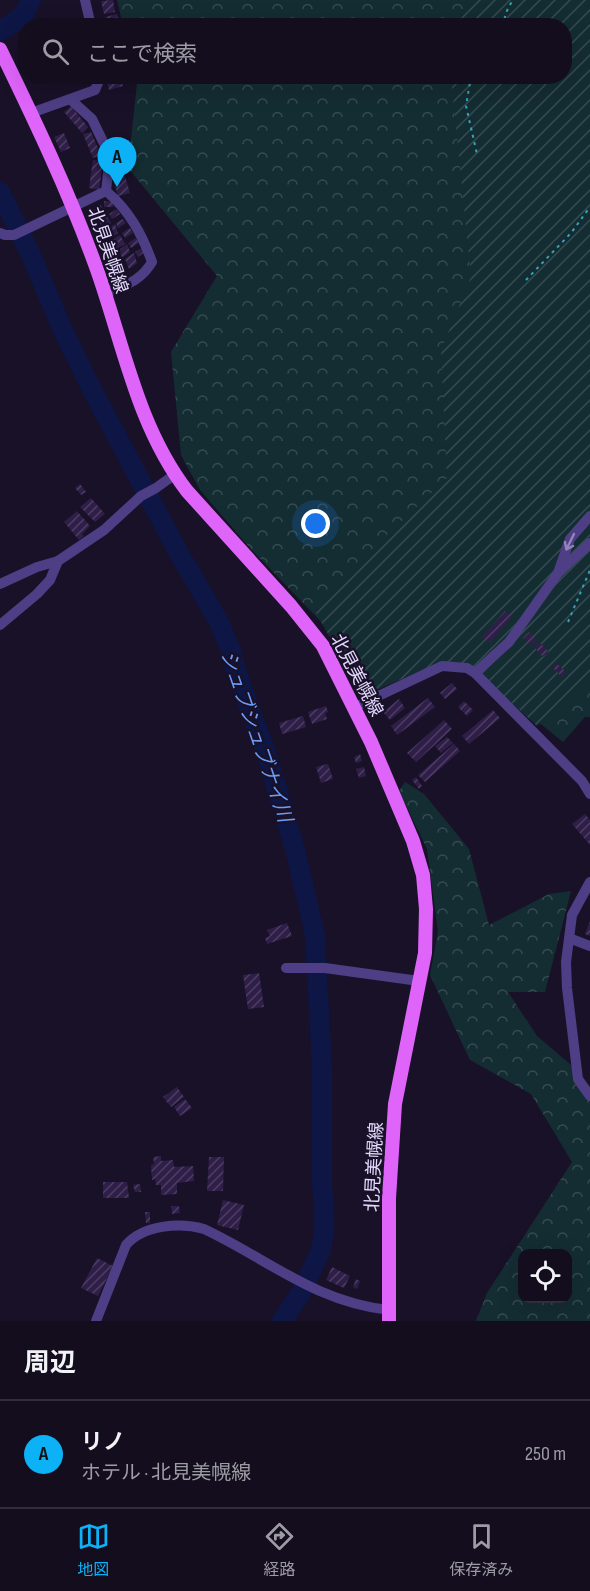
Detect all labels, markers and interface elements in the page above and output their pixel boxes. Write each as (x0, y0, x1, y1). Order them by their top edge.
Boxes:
search box (18, 18, 572, 84)
icon: search (39, 35, 72, 68)
text: ここで検索 (87, 41, 197, 68)
pin: A (98, 138, 136, 187)
street label: 北見美幌線 (83, 204, 132, 296)
your location (301, 509, 330, 538)
one-way arrow (564, 533, 576, 551)
street label: 北見美幌線 (326, 631, 387, 720)
water label: シュブシュブナイ川 (215, 647, 297, 827)
street label: 北見美幌線 (362, 1122, 387, 1213)
map controls (518, 1249, 572, 1303)
button: locate (518, 1249, 572, 1303)
text: 周辺 (24, 1348, 76, 1379)
text: リノ (81, 1429, 125, 1456)
text: A (39, 1442, 48, 1466)
text: 250 m (525, 1442, 566, 1466)
text: ホテル · 北見美幌線 (81, 1461, 251, 1485)
tab: 地図 (77, 1520, 110, 1580)
tab: 経路 (263, 1520, 296, 1580)
tab: 保存済み (449, 1520, 513, 1580)

